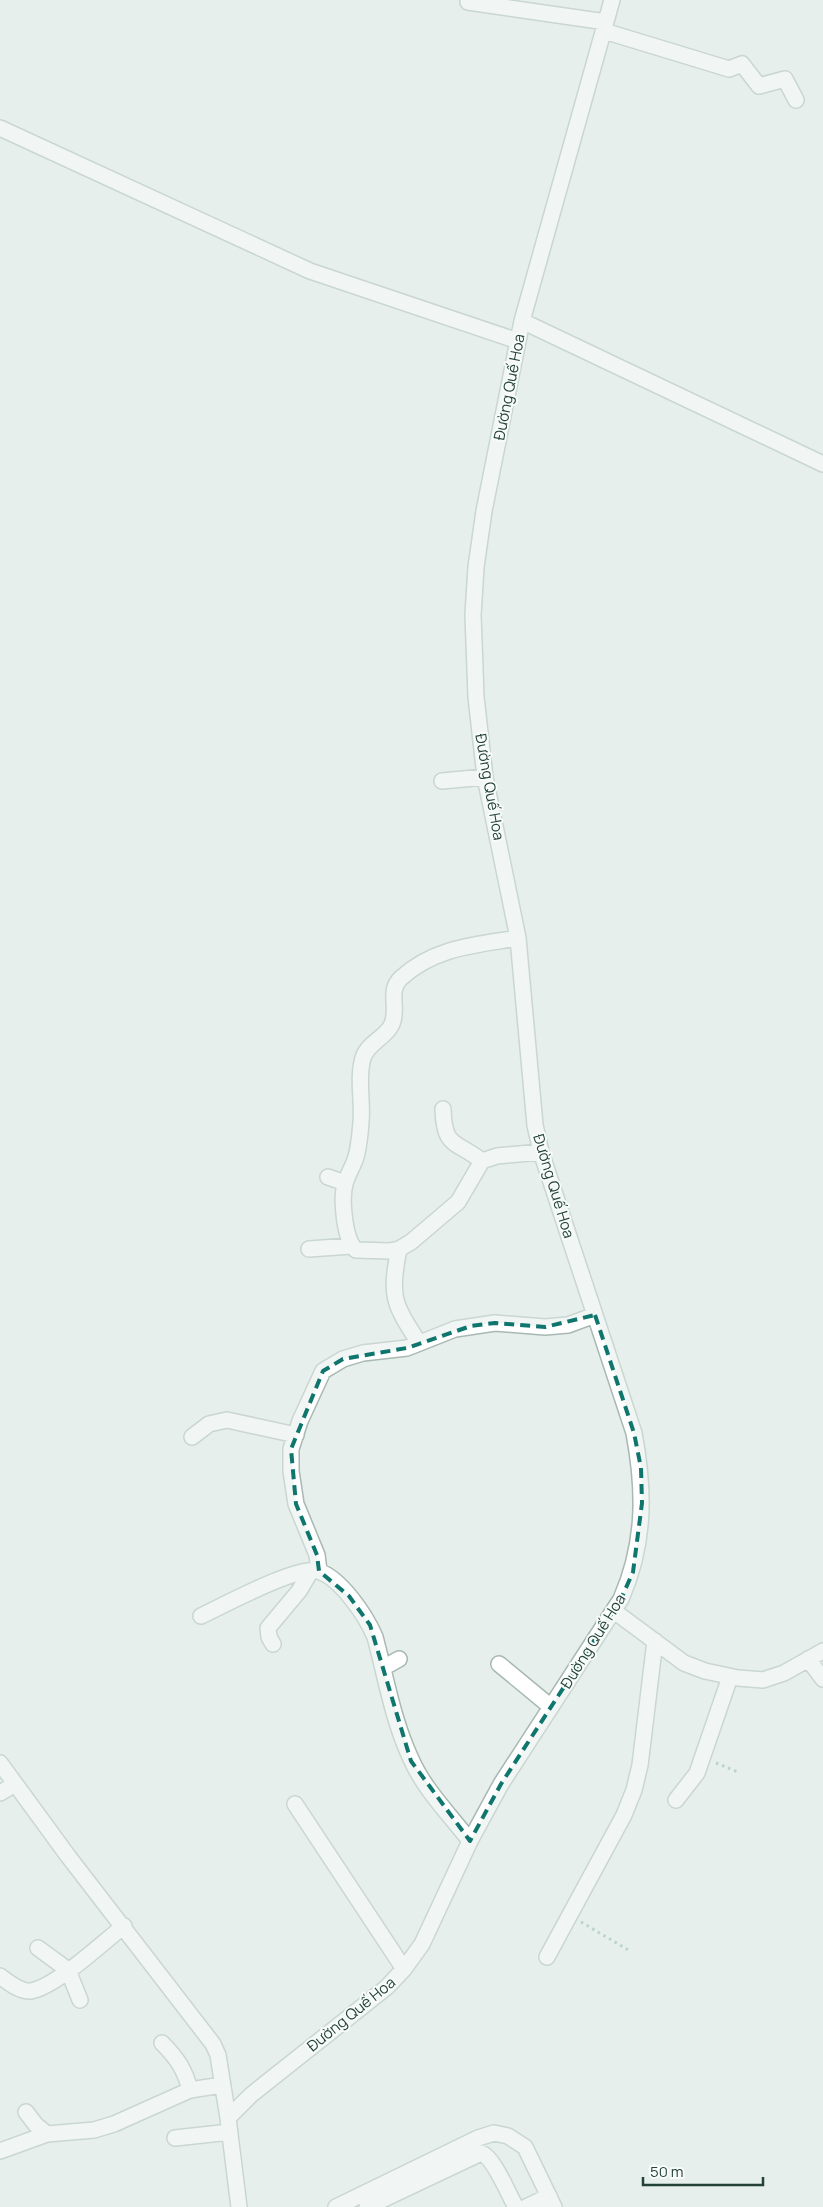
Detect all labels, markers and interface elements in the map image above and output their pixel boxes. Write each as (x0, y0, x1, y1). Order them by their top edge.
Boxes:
street label: Đường Quế Hoa (488, 332, 530, 442)
street label: Đường Quế Hoa (470, 732, 510, 842)
street label: Đường Quế Hoa (528, 1131, 580, 1241)
street label: Đường Quế Hoa (556, 1590, 630, 1692)
street label: Đường Quế Hoa (302, 1972, 400, 2056)
scale bar (643, 2154, 763, 2186)
text: 50 m (650, 2161, 684, 2182)

